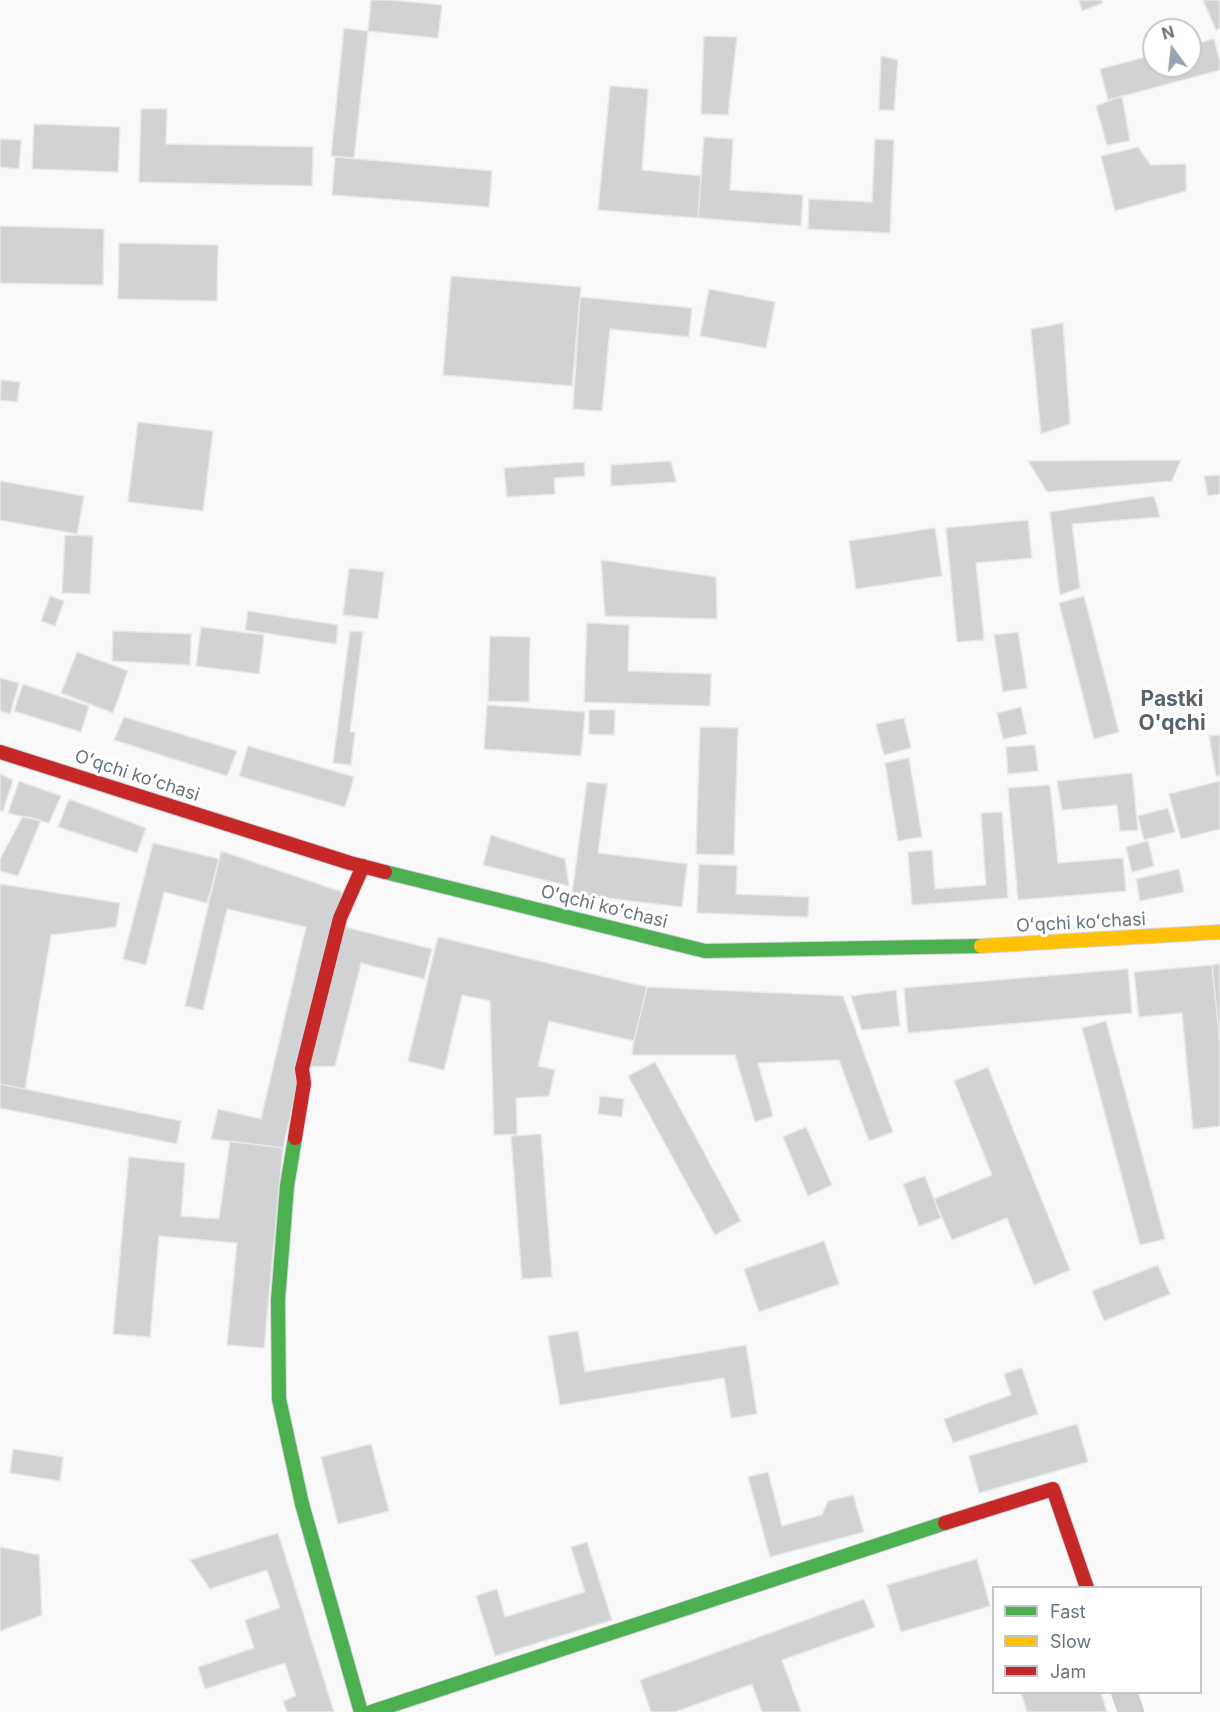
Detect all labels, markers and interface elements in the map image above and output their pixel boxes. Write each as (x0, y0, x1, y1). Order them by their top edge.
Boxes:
north arrow (1142, 18, 1202, 78)
text: N (1159, 21, 1176, 44)
district label: Pastki O'qchi (1138, 687, 1206, 737)
street label: Oʻqchi koʻchasi (72, 746, 202, 806)
street label: Oʻqchi koʻchasi (538, 881, 670, 933)
street label: Oʻqchi koʻchasi (1016, 909, 1146, 937)
legend (992, 1586, 1202, 1694)
text: Fast (1050, 1601, 1086, 1622)
text: Slow (1050, 1631, 1091, 1652)
text: Jam (1050, 1661, 1086, 1682)

